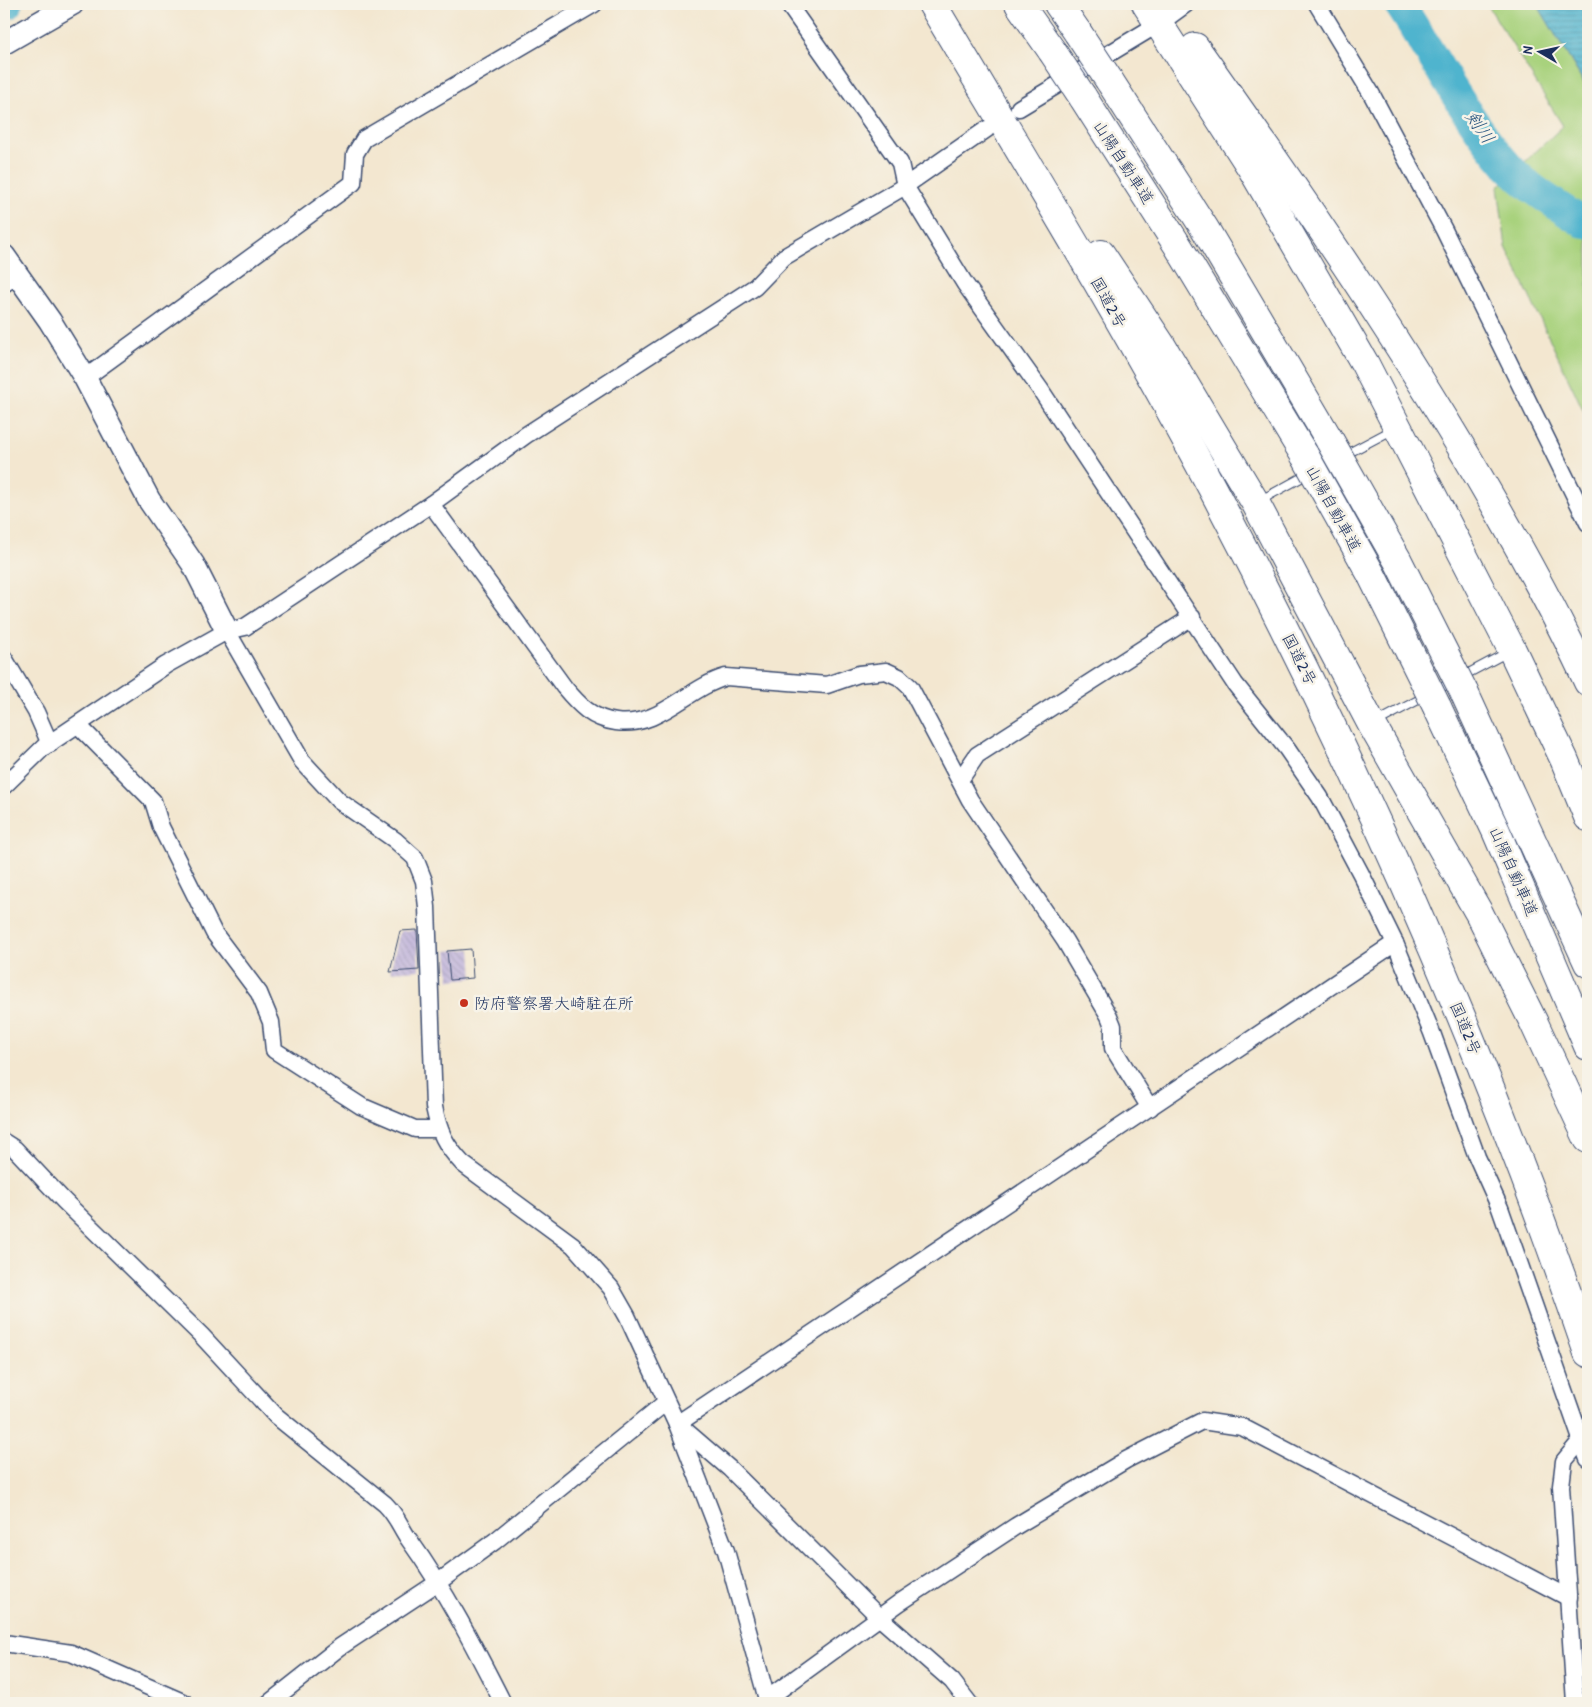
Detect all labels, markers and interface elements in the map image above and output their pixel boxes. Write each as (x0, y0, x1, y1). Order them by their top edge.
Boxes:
north arrow (1514, 28, 1564, 78)
text: N (1517, 44, 1537, 55)
water label: 剣川 (1460, 105, 1501, 149)
street label: 山陽自動車道 (1089, 116, 1159, 208)
street label: 国道2号 (1086, 272, 1132, 332)
street label: 山陽自動車道 (1301, 461, 1367, 555)
street label: 国道2号 (1278, 629, 1322, 689)
street label: 山陽自動車道 (1484, 823, 1544, 919)
place label: 防府警察署大崎駐在所 (474, 992, 634, 1014)
marker: 防府警察署大崎駐在所 (458, 997, 470, 1009)
street label: 国道2号 (1445, 998, 1487, 1058)

